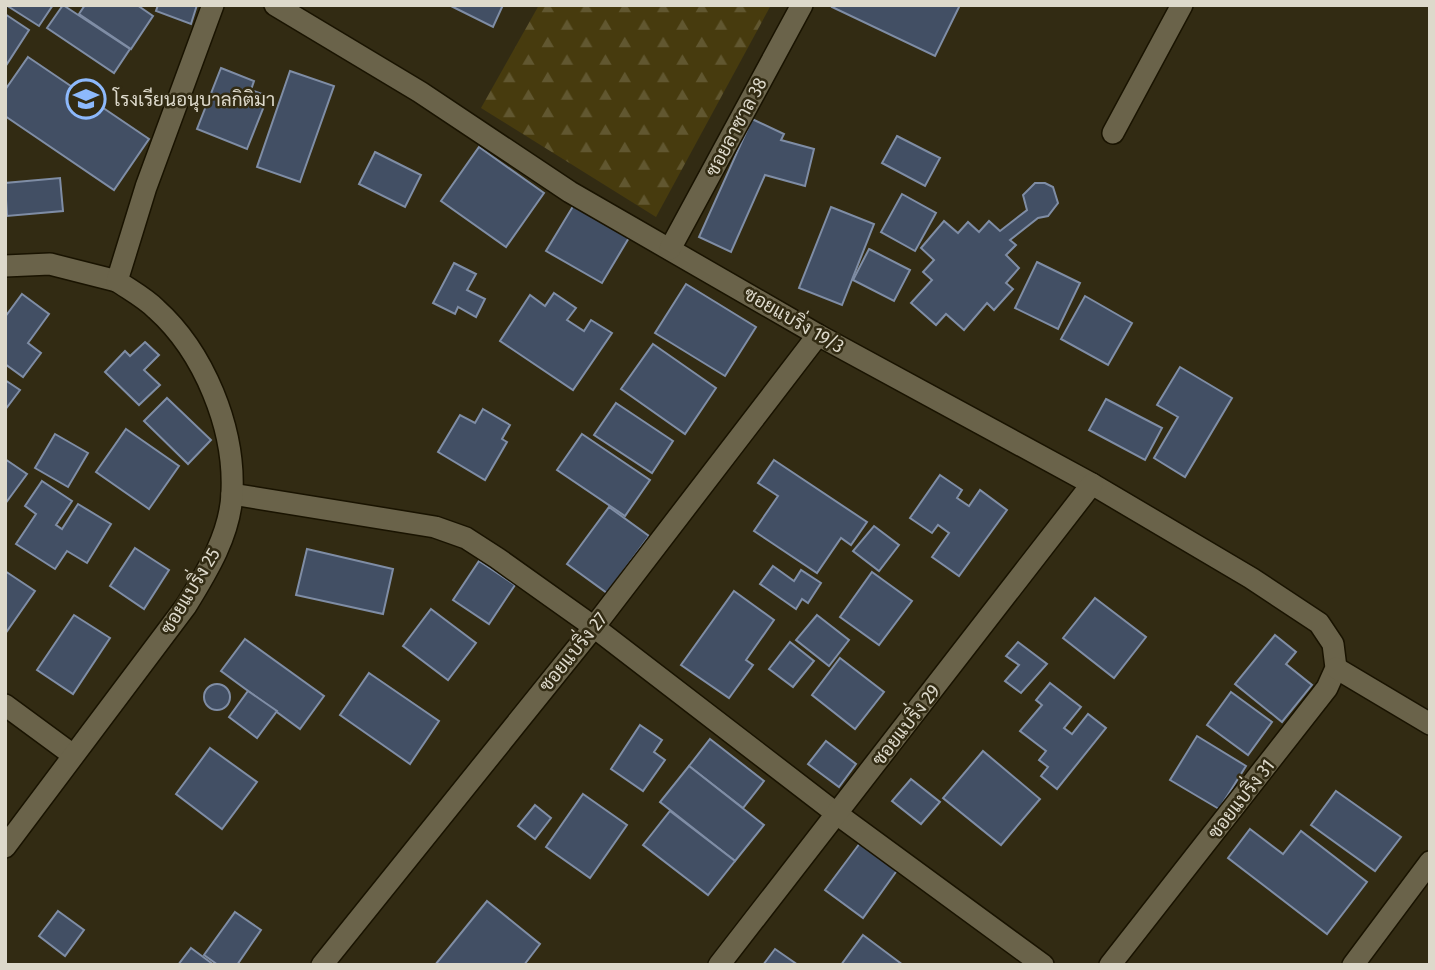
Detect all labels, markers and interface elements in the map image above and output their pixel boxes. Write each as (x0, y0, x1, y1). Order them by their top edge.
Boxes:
street label: ซอยลาซาล 38 (700, 74, 772, 180)
school or university icon: โรงเรียนอนุบาลกิติมา (65, 78, 107, 120)
place label: โรงเรียนอนุบาลกิติมา (112, 87, 275, 112)
street label: ซอยแบริ่ง 19/3 (740, 278, 851, 358)
street label: ซอยแบริ่ง 25 (151, 541, 225, 638)
street label: ซอยแบริ่ง 27 (530, 604, 612, 696)
street label: ซอยแบริ่ง 29 (863, 677, 945, 770)
street label: ซอยแบริ่ง 31 (1199, 751, 1279, 843)

